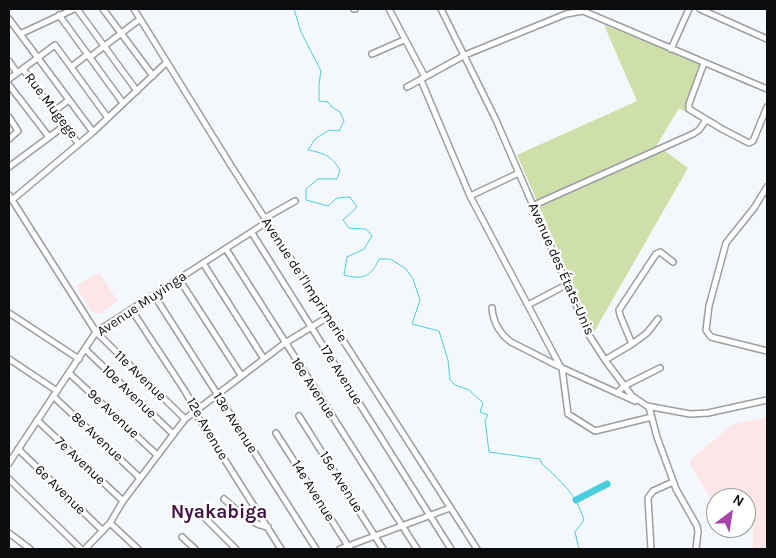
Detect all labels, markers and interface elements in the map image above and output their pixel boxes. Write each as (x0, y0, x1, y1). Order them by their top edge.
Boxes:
street label: Rue Mugege (21, 70, 81, 142)
street label: Avenue des États-Unis (524, 200, 598, 338)
street label: Avenue de l'Imprimerie (257, 215, 351, 345)
street label: Avenue Muyinga (94, 268, 190, 340)
street label: 17e Avenue (316, 342, 366, 408)
street label: 11e Avenue (110, 347, 170, 405)
street label: 16e Avenue (287, 354, 339, 422)
street label: 10e Avenue (98, 362, 160, 422)
street label: 9e Avenue (84, 386, 142, 442)
street label: 13e Avenue (209, 389, 261, 457)
street label: 12e Avenue (182, 395, 232, 463)
street label: 8e Avenue (67, 409, 127, 465)
street label: 7e Avenue (51, 433, 109, 489)
street label: 15e Avenue (316, 448, 366, 516)
street label: 14e Avenue (288, 457, 338, 525)
street label: 6e Avenue (31, 462, 89, 518)
north arrow (706, 488, 756, 538)
text: N (730, 491, 747, 510)
district label: Nyakabiga (171, 502, 267, 524)

